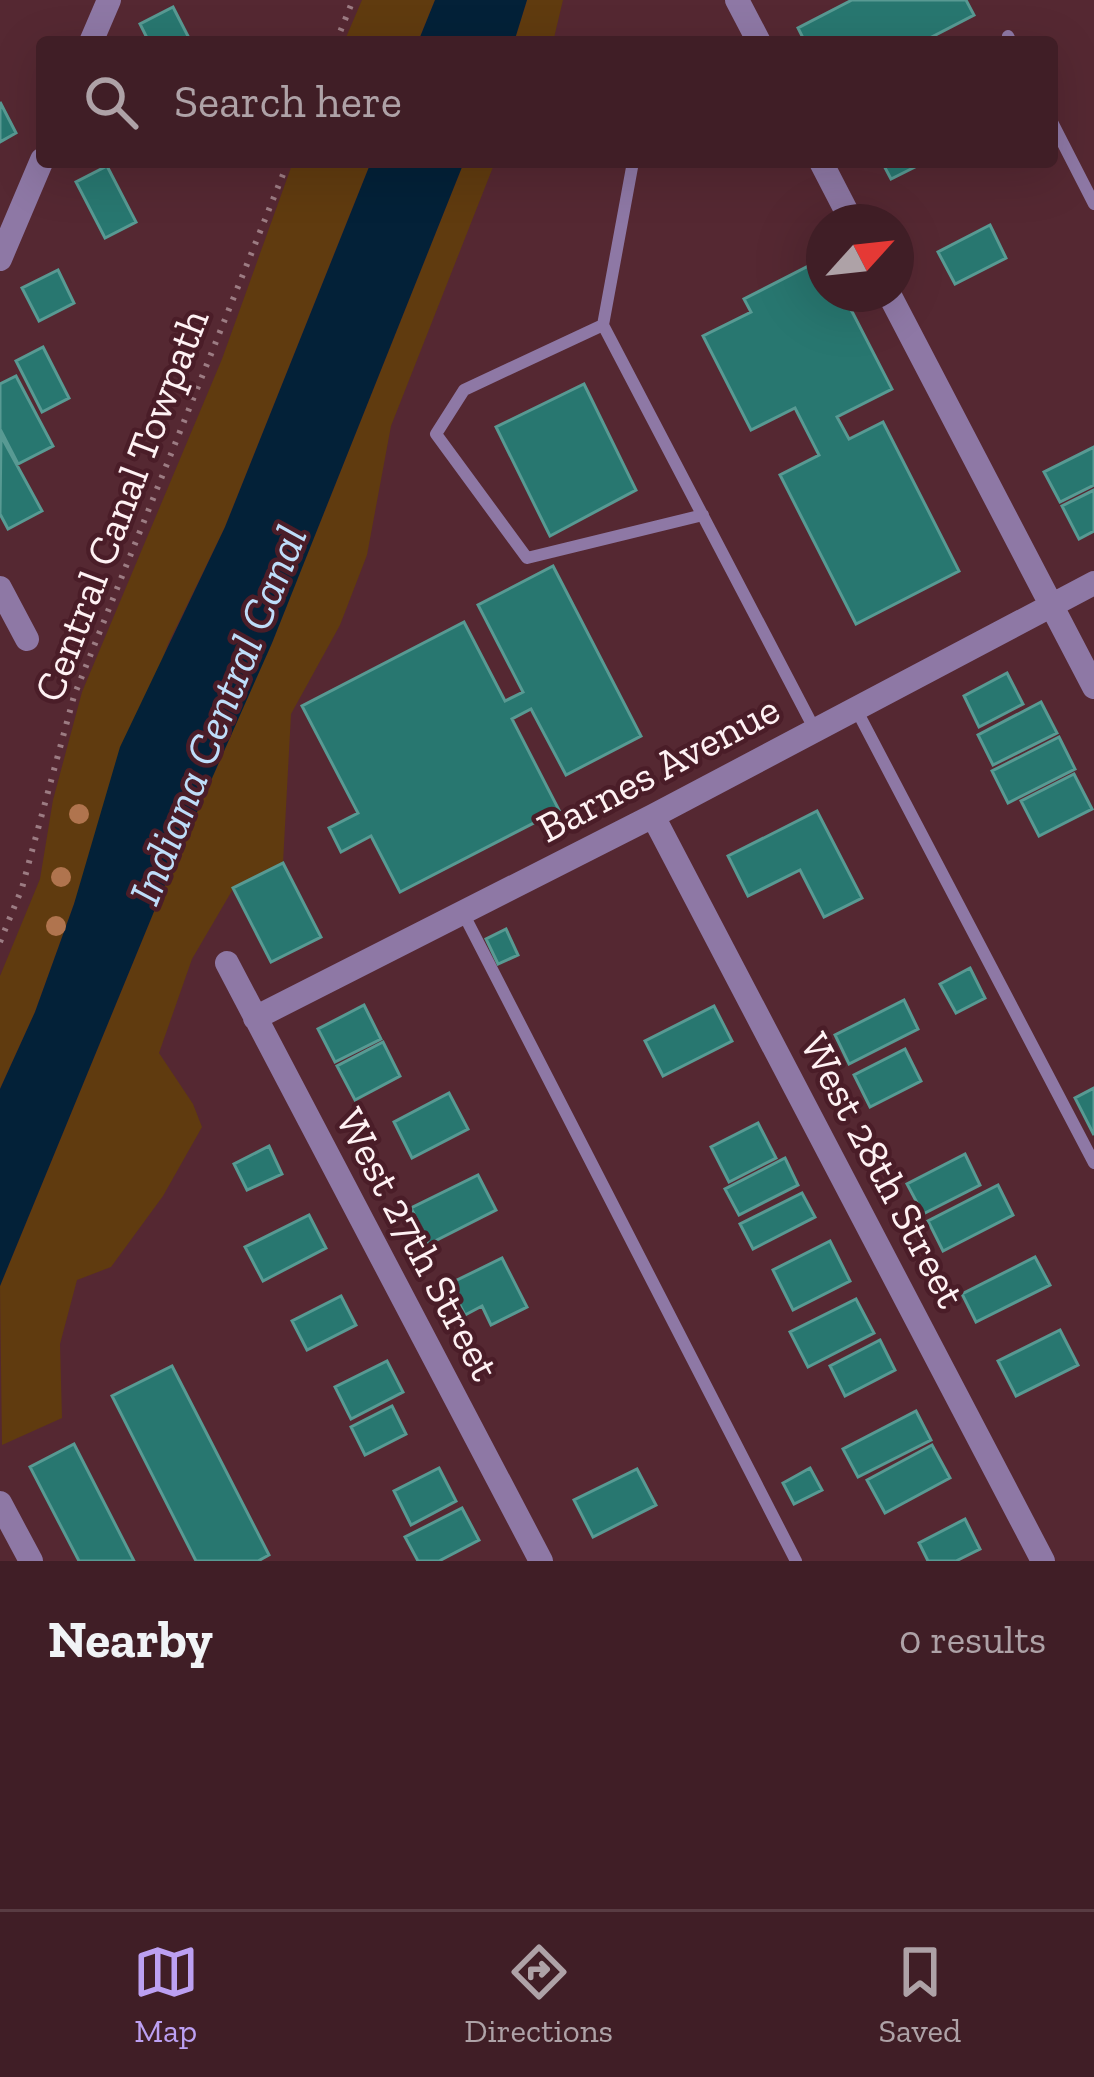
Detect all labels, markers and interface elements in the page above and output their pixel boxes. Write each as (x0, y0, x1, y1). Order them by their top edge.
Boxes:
search box (36, 36, 1058, 168)
icon: search (78, 69, 144, 135)
text: Search here (174, 75, 402, 129)
north arrow (806, 204, 914, 312)
street label: Central Canal Towpath (23, 301, 220, 708)
water label: Indiana Central Canal (117, 518, 319, 912)
street label: Barnes Avenue (528, 683, 788, 853)
street label: West 28th Street (789, 1024, 977, 1316)
street label: West 27th Street (325, 1099, 511, 1389)
text: Nearby (48, 1609, 213, 1670)
text: 0 results (899, 1616, 1046, 1663)
tab: Map (133, 1939, 199, 2050)
tab: Directions (464, 1939, 613, 2050)
tab: Saved (879, 1939, 961, 2050)

